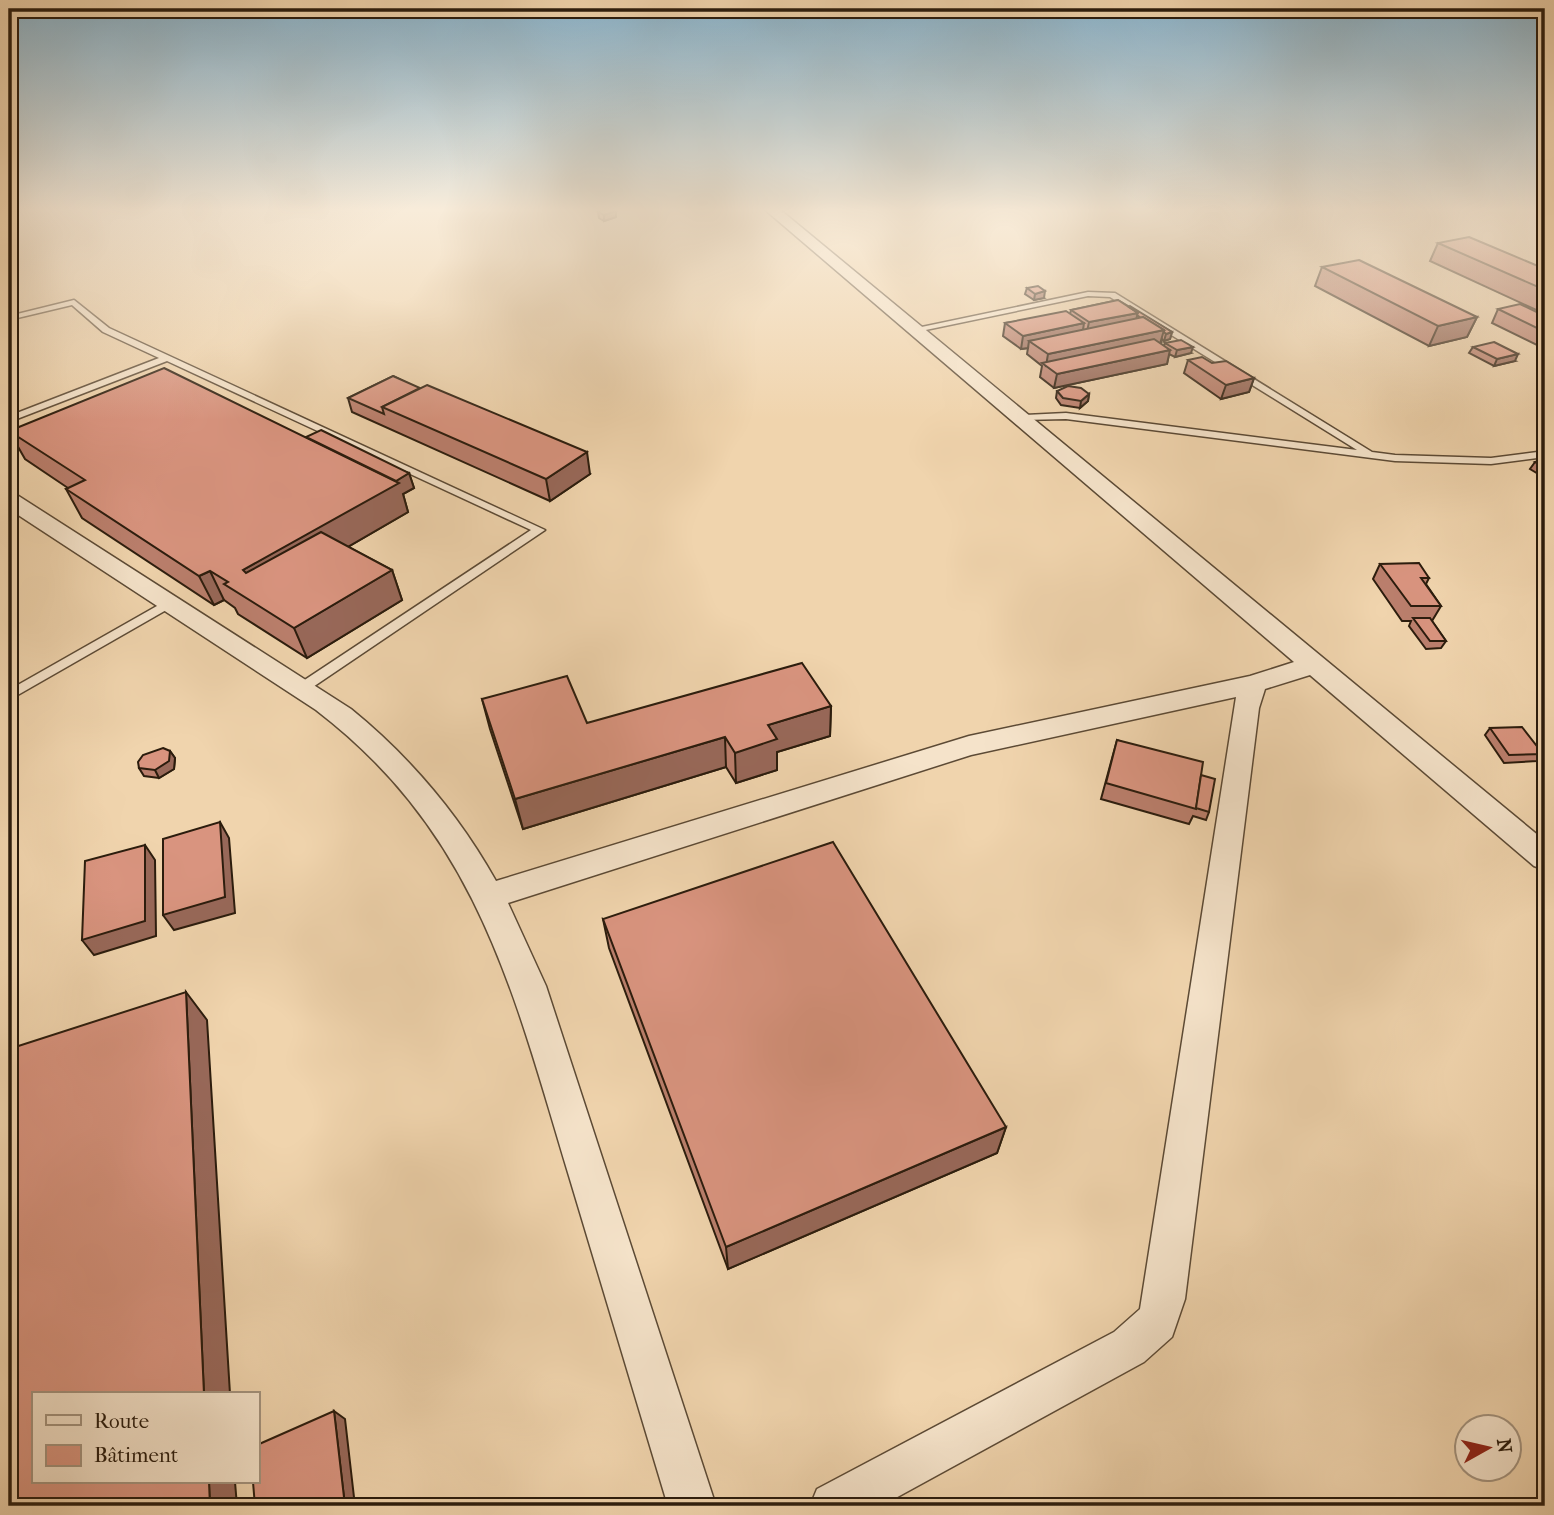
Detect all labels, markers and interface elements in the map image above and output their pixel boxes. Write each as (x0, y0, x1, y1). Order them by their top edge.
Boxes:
legend (32, 1392, 259, 1484)
text: Route (94, 1409, 149, 1433)
north arrow (1452, 1414, 1522, 1484)
text: N (1492, 1437, 1516, 1455)
text: Bâtiment (94, 1443, 179, 1467)

